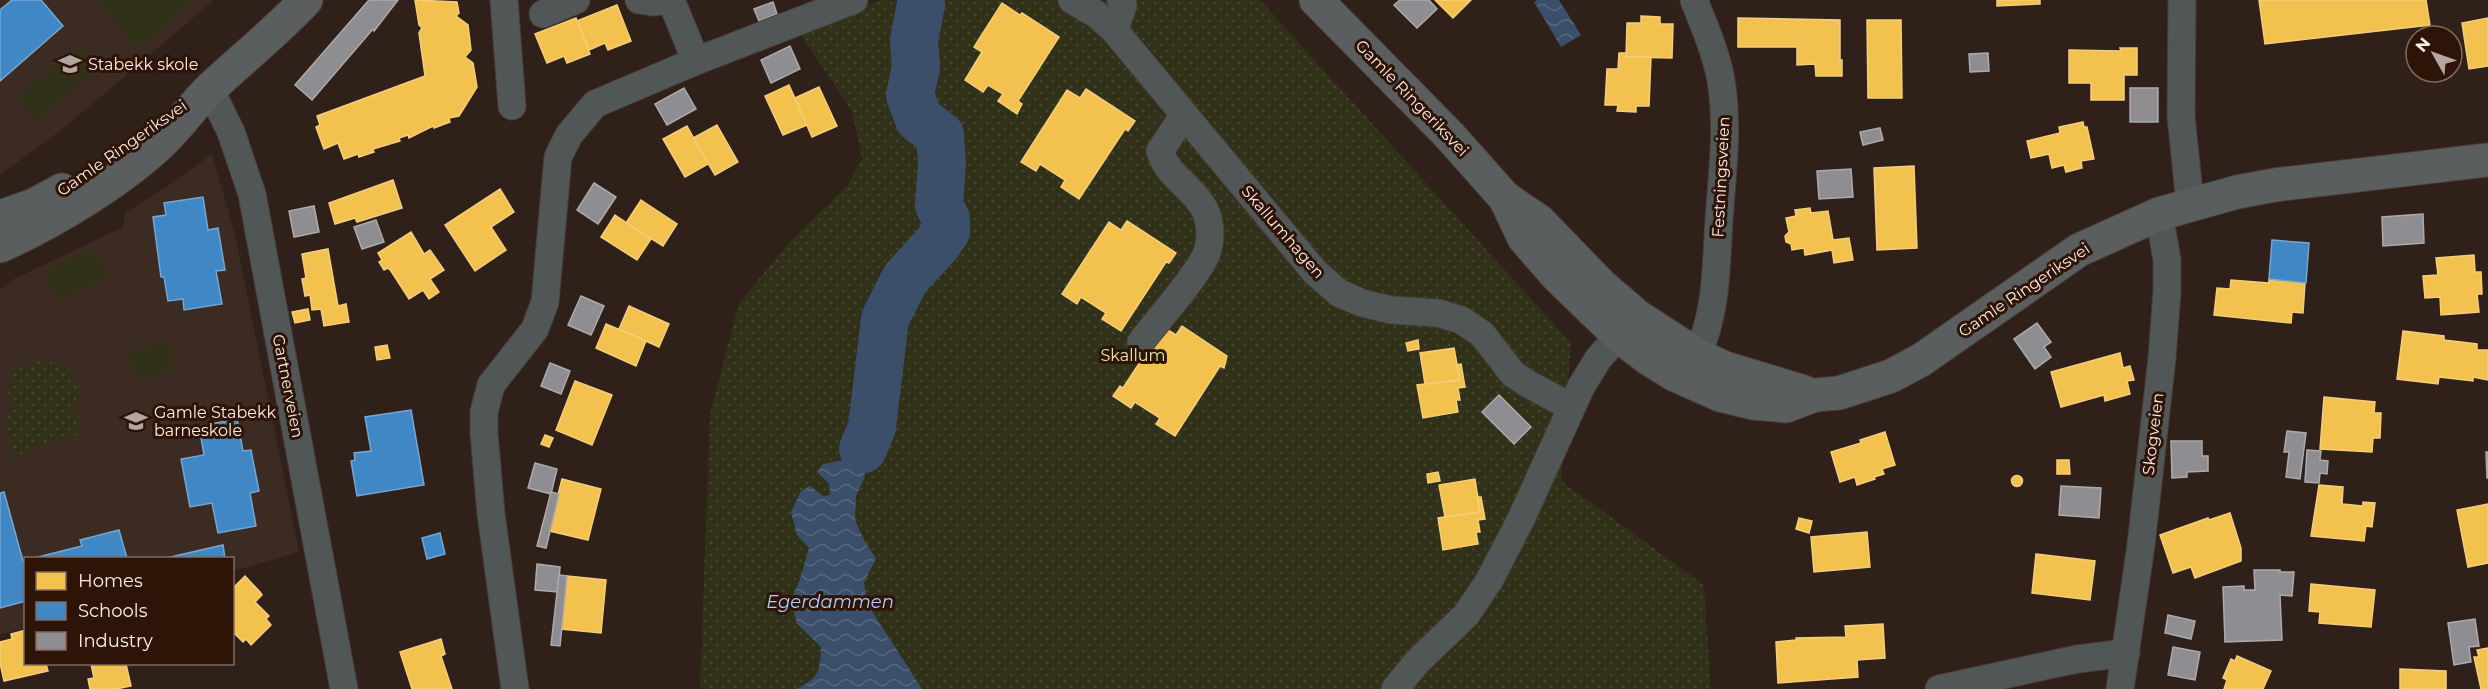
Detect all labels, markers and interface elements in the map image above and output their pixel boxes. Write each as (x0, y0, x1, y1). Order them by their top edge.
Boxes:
north arrow (2404, 24, 2464, 84)
text: N (2411, 34, 2434, 56)
street label: Gamle Ringeriksvei (1352, 36, 1472, 160)
school or university icon: Stabekk skole (57, 51, 83, 77)
place label: Stabekk skole (88, 55, 198, 74)
street label: Gamle Ringeriksvei (53, 96, 191, 200)
street label: Festningsveien (1708, 116, 1734, 238)
street label: Skallumhagen (1238, 182, 1328, 282)
street label: Gamle Ringeriksvei (1955, 239, 2093, 341)
street label: Gartnerveien (269, 333, 307, 439)
park label: Skallum (1100, 346, 1166, 365)
street label: Skogveien (2139, 392, 2167, 476)
place label: Gamle Stabekk barneskole (154, 403, 276, 440)
school or university icon: Gamle Stabekk barneskole (123, 408, 149, 434)
legend (24, 557, 234, 665)
text: Homes (78, 570, 143, 592)
water label: Egerdammen (766, 591, 894, 613)
text: Schools (78, 600, 148, 622)
text: Industry (78, 630, 153, 652)

